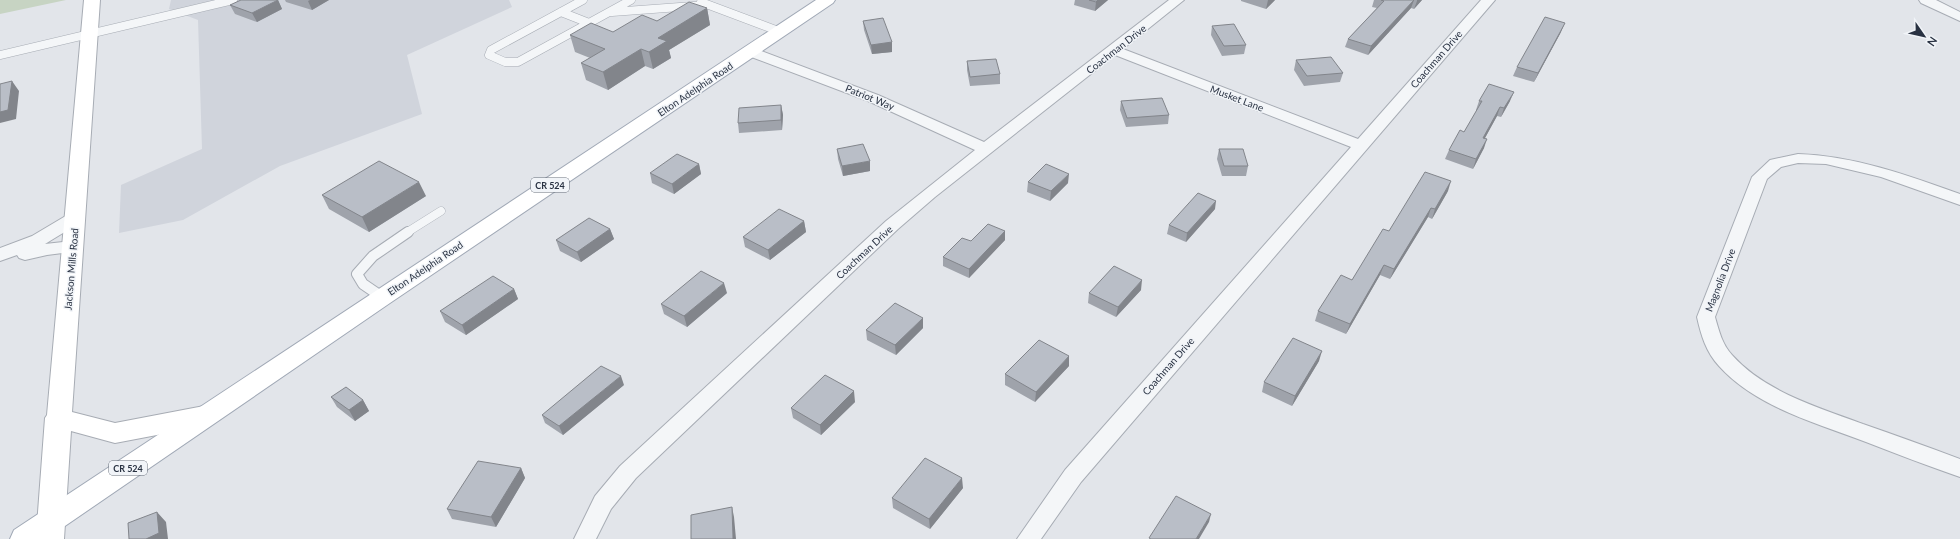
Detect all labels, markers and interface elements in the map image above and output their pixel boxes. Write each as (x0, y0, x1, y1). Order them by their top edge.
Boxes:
north arrow (1904, 16, 1944, 56)
street label: Coachman Drive (1084, 22, 1148, 76)
street label: Coachman Drive (1408, 28, 1464, 90)
text: N (1925, 35, 1940, 49)
street label: Elton Adelphia Road (655, 59, 735, 119)
street label: Patriot Way (844, 82, 897, 113)
street label: Musket Lane (1209, 82, 1265, 114)
road number: CR 524 (531, 178, 569, 192)
street label: Coachman Drive (833, 223, 895, 281)
street label: Jackson Mills Road (61, 227, 81, 311)
street label: Elton Adelphia Road (385, 238, 465, 298)
street label: Magnolia Drive (1702, 247, 1738, 313)
street label: Coachman Drive (1140, 335, 1196, 397)
road number: CR 524 (109, 461, 147, 475)

